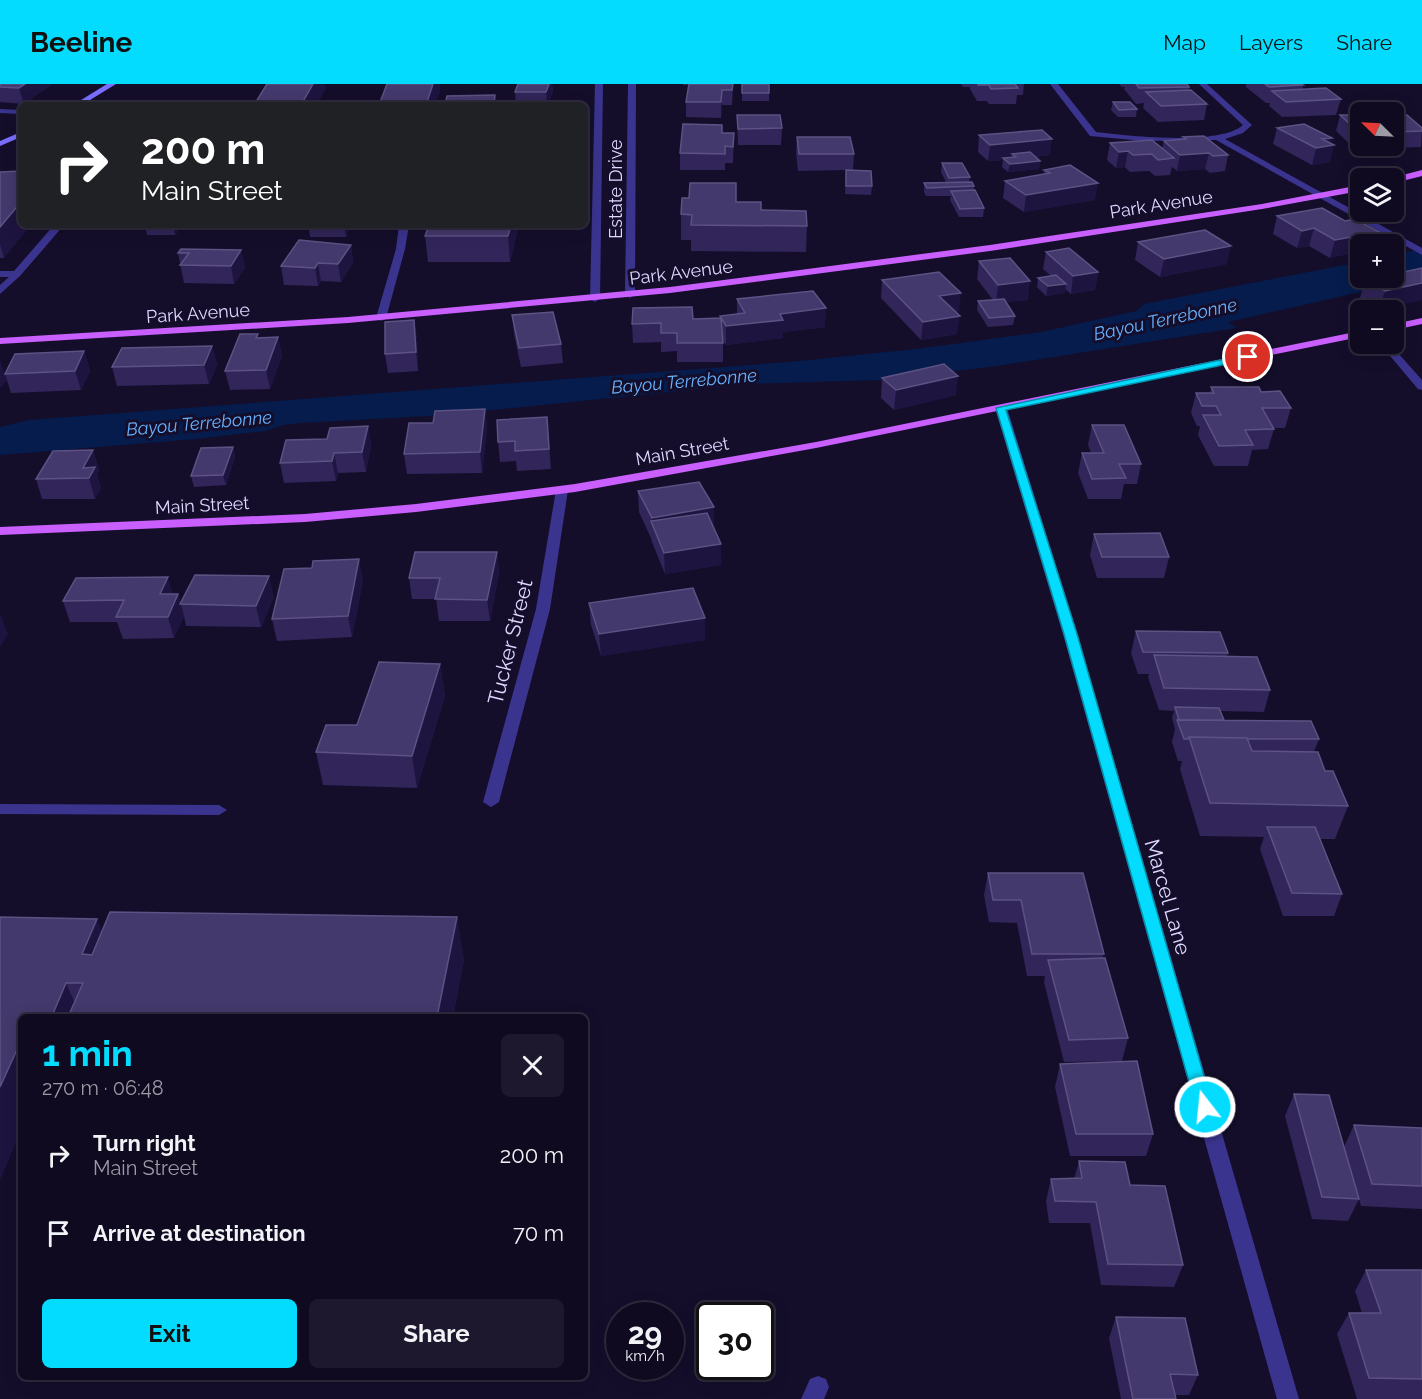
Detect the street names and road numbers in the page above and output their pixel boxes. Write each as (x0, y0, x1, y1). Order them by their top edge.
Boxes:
street label: Estate Drive (605, 139, 626, 239)
street label: Park Avenue (1108, 185, 1214, 223)
street label: Park Avenue (628, 255, 734, 289)
street label: Park Avenue (145, 299, 251, 327)
street label: Main Street (634, 432, 730, 470)
street label: Main Street (154, 492, 250, 518)
street label: Tucker Street (482, 577, 538, 707)
street label: Marcel Lane (1140, 836, 1196, 958)

